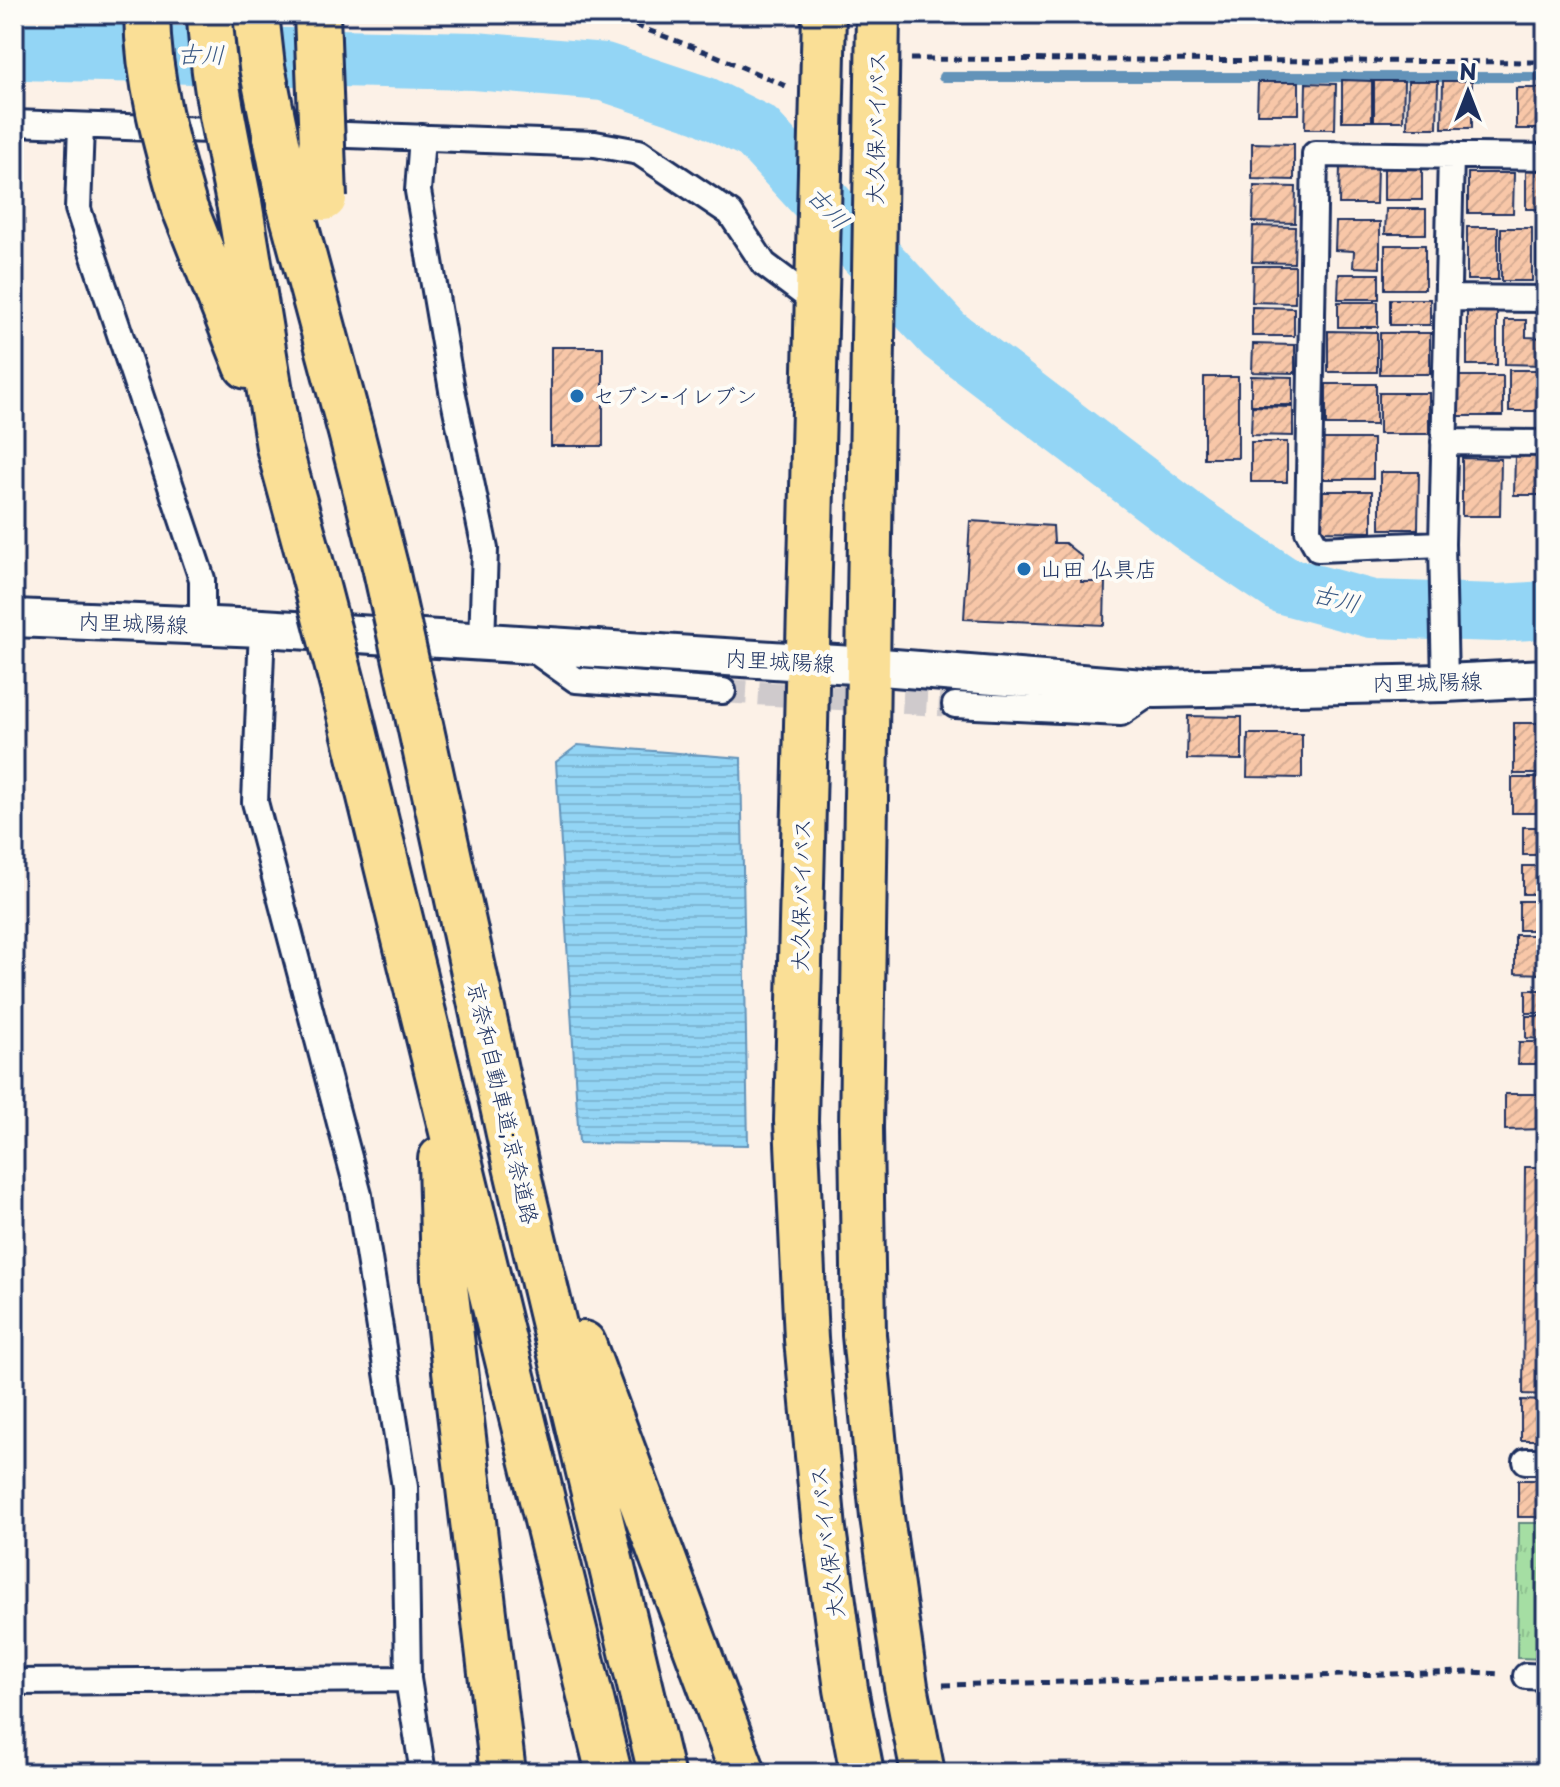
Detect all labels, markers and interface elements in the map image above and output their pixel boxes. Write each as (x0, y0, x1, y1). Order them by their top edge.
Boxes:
water label: 古川 (177, 35, 225, 71)
street label: 大久保バイパス (857, 51, 892, 205)
north arrow (1428, 52, 1508, 132)
text: N (1459, 54, 1477, 87)
water label: 古川 (800, 177, 859, 236)
place label: セブン-イレブン (593, 378, 758, 411)
marker: セブン-イレブン (568, 387, 586, 405)
place label: 山田 仏具店 (1040, 551, 1157, 584)
marker: 山田 仏具店 (1015, 560, 1033, 578)
water label: 古川 (1309, 573, 1364, 621)
street label: 内里城陽線 (78, 603, 189, 640)
street label: 内里城陽線 (724, 640, 836, 679)
street label: 内里城陽線 (1372, 663, 1482, 698)
street label: 大久保バイパス (782, 818, 817, 972)
street label: 京奈和自動車道;京奈道路 (460, 978, 548, 1227)
street label: 大久保バイパス (800, 1464, 851, 1620)

